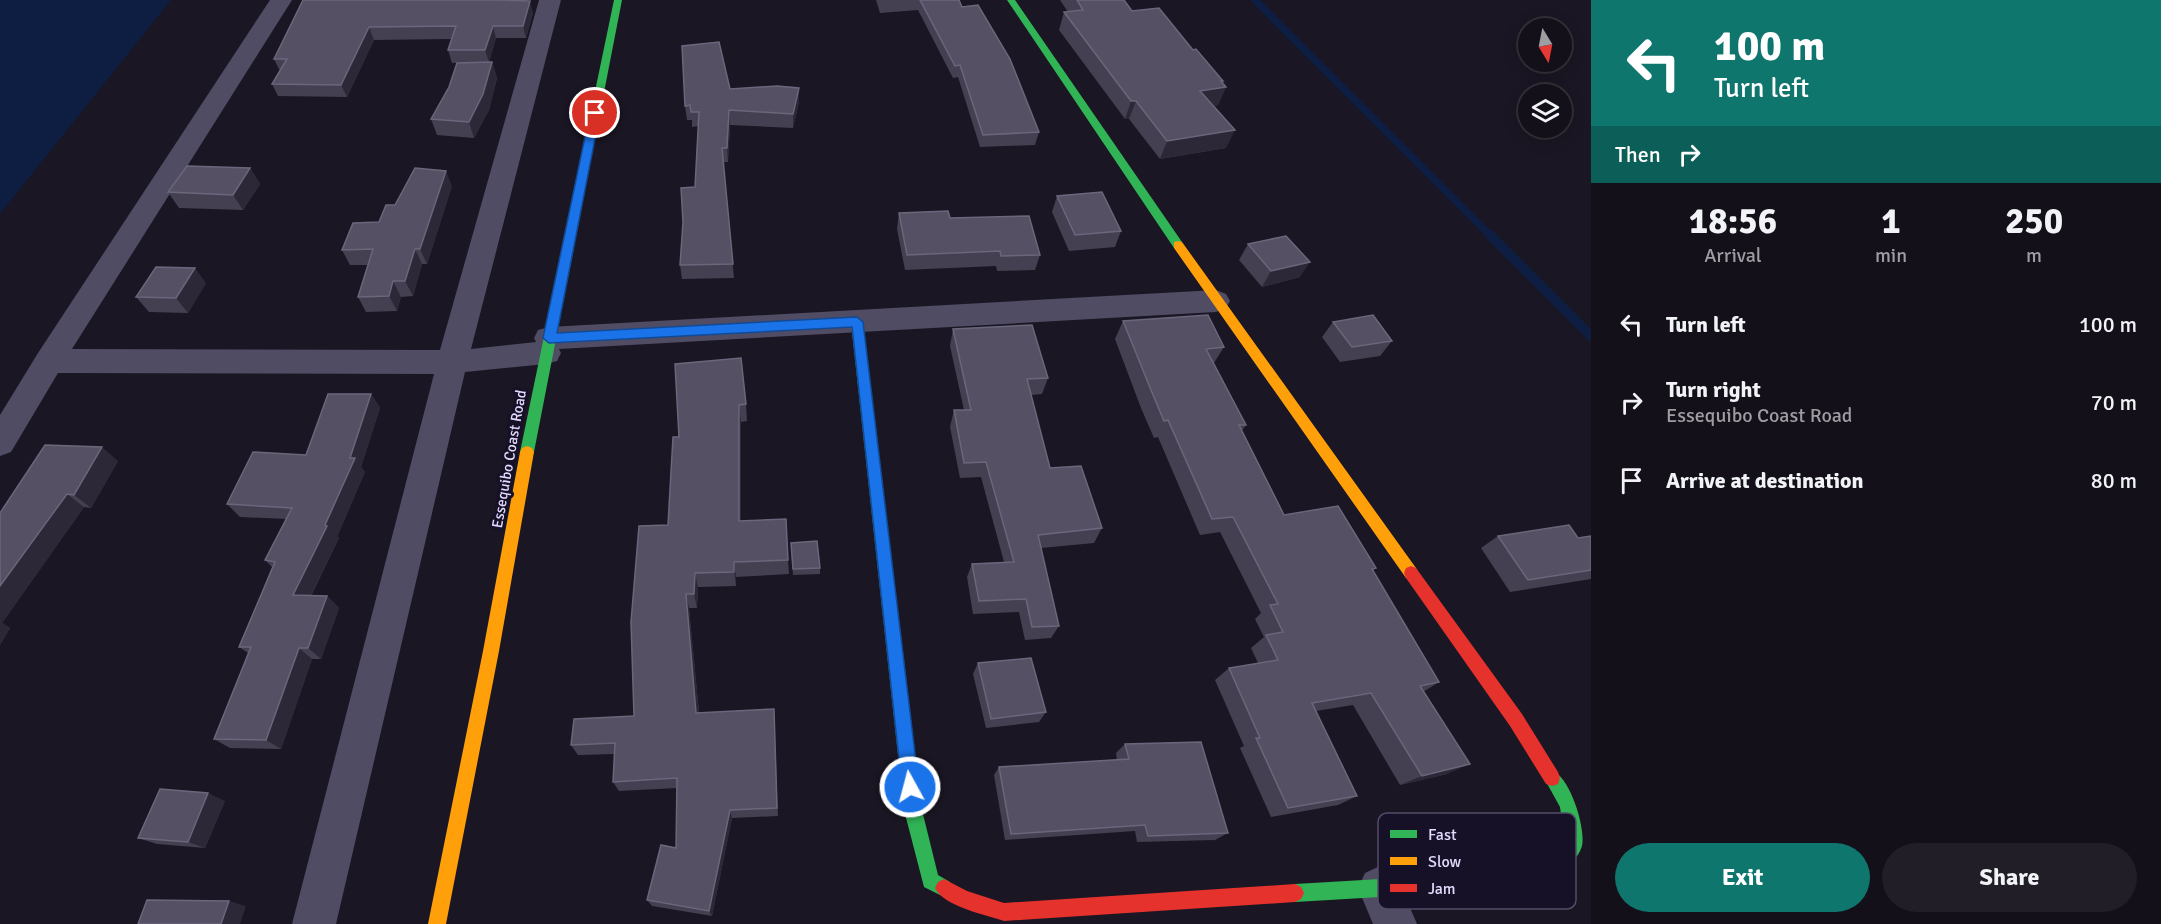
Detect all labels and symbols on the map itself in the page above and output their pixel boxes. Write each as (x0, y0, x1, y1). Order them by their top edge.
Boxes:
north arrow (1518, 18, 1572, 72)
pin (569, 87, 620, 138)
street label: Essequibo Coast Road (488, 389, 530, 529)
position arrow (878, 755, 942, 819)
legend (1378, 813, 1576, 909)
text: Fast (1428, 825, 1457, 845)
text: Slow (1428, 852, 1462, 872)
text: Jam (1428, 879, 1456, 899)

